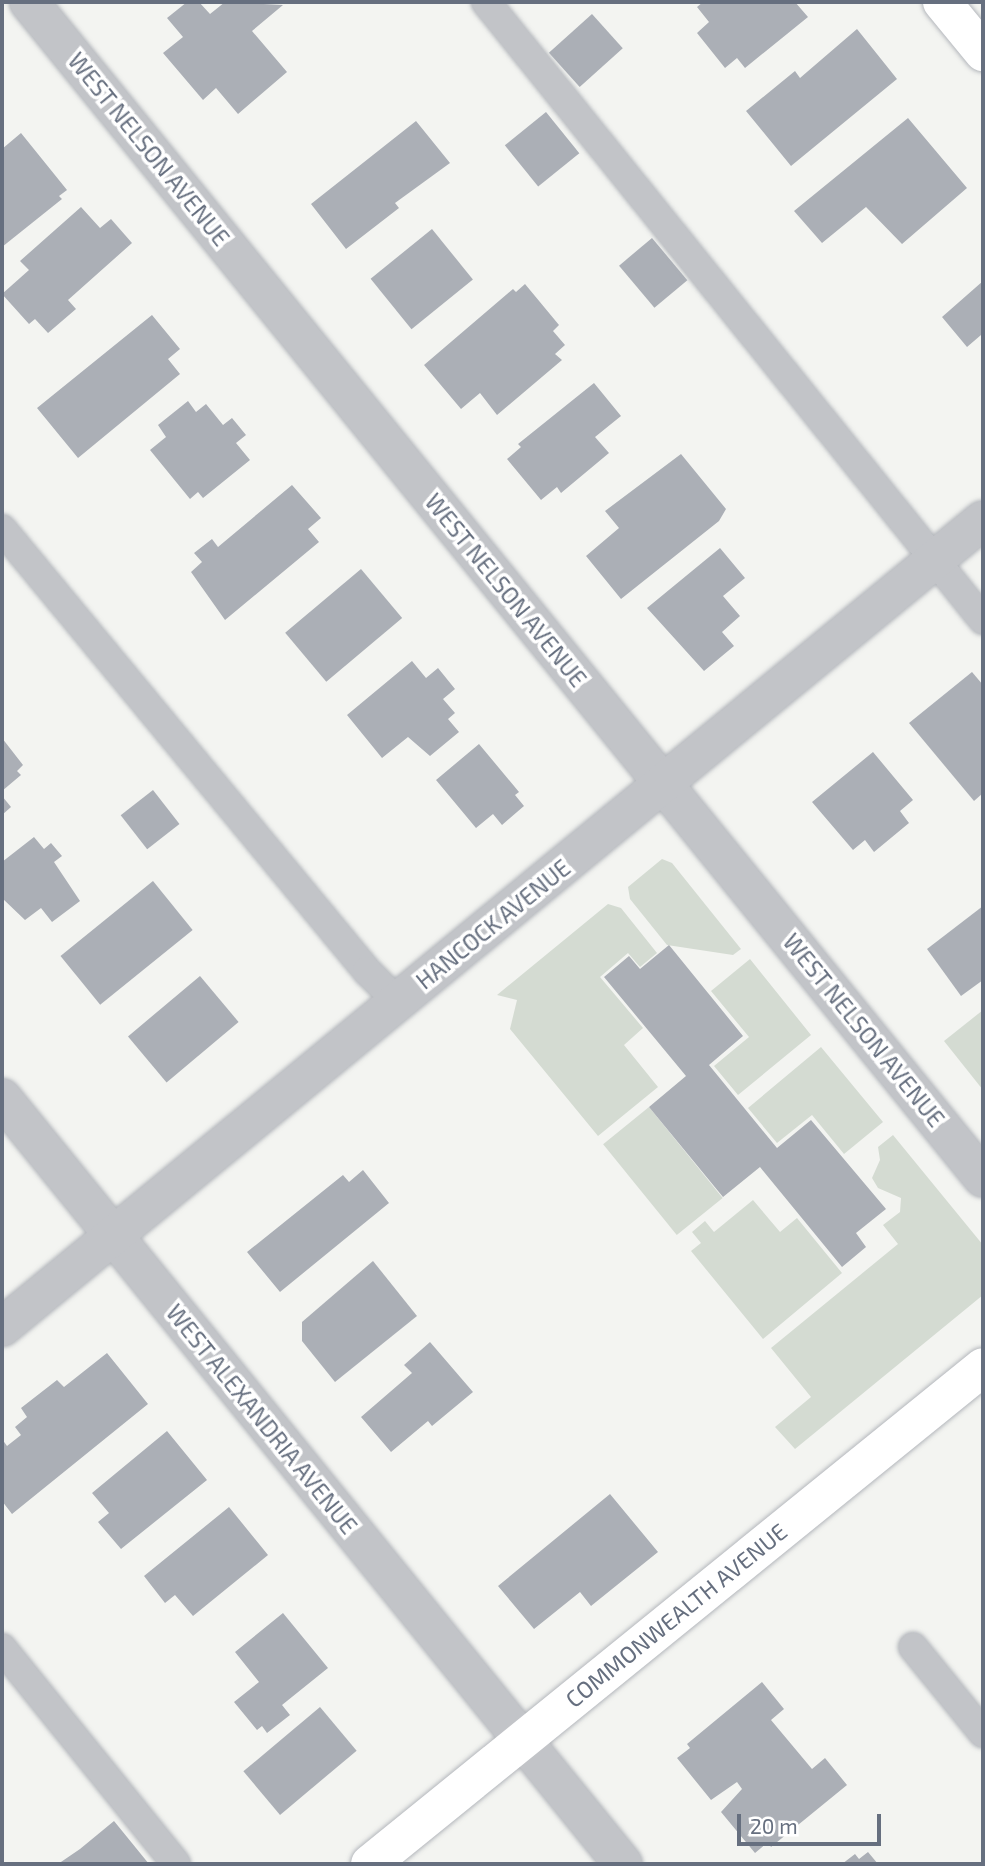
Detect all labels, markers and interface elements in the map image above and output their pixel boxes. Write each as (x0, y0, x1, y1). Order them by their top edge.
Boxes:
street label: WEST NELSON AVENUE (62, 47, 236, 251)
street label: WEST NELSON AVENUE (419, 488, 593, 692)
street label: HANCOCK AVENUE (410, 853, 576, 995)
street label: WEST NELSON AVENUE (777, 928, 951, 1132)
street label: WEST ALEXANDRIA AVENUE (160, 1298, 364, 1540)
street label: COMMONWEALTH AVENUE (560, 1517, 792, 1713)
scale bar (740, 1800, 884, 1844)
text: 20 m (750, 1813, 798, 1838)

